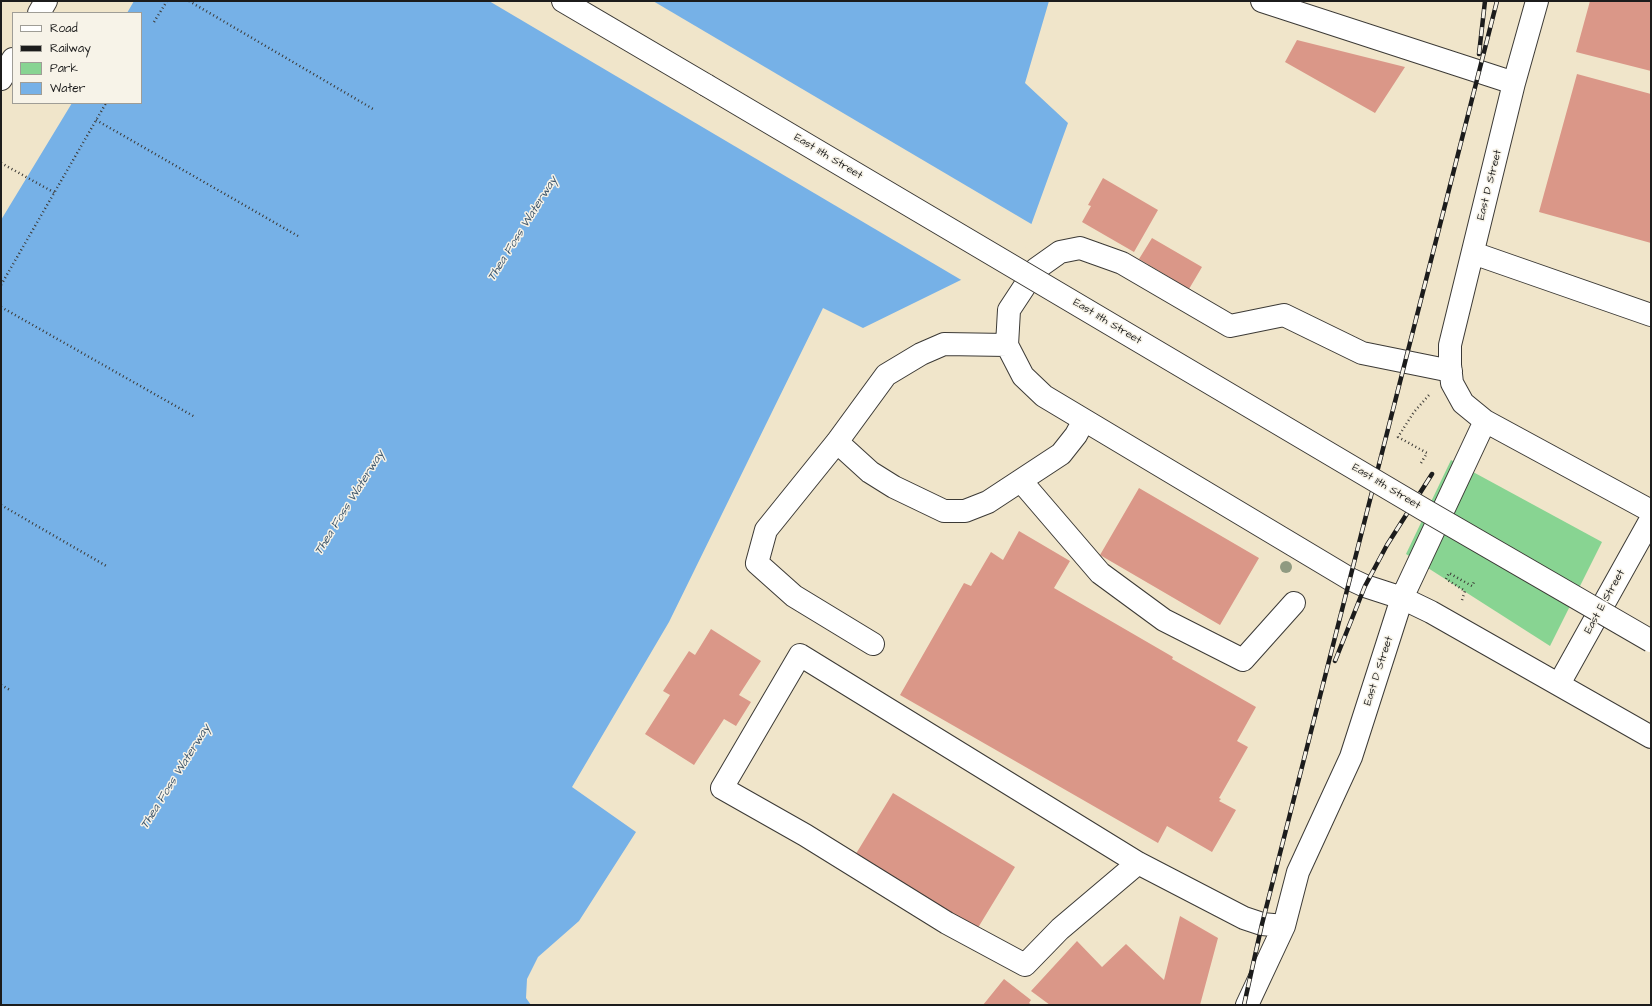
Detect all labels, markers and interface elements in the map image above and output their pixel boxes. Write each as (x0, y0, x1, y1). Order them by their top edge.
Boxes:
legend (12, 12, 142, 104)
text: Road (50, 20, 78, 37)
text: Railway (50, 40, 91, 57)
text: Park (50, 60, 78, 77)
text: Water (50, 80, 85, 97)
street label: East 11th Street (791, 131, 865, 183)
street label: East D Street (1475, 148, 1505, 222)
water label: Thea Foss Waterway (485, 174, 561, 284)
street label: East 11th Street (1070, 296, 1144, 348)
water label: Thea Foss Waterway (312, 448, 388, 558)
street label: East 11th Street (1349, 461, 1423, 513)
street label: East E Street (1582, 568, 1628, 636)
street label: East D Street (1362, 635, 1396, 707)
water label: Thea Foss Waterway (138, 722, 214, 832)

